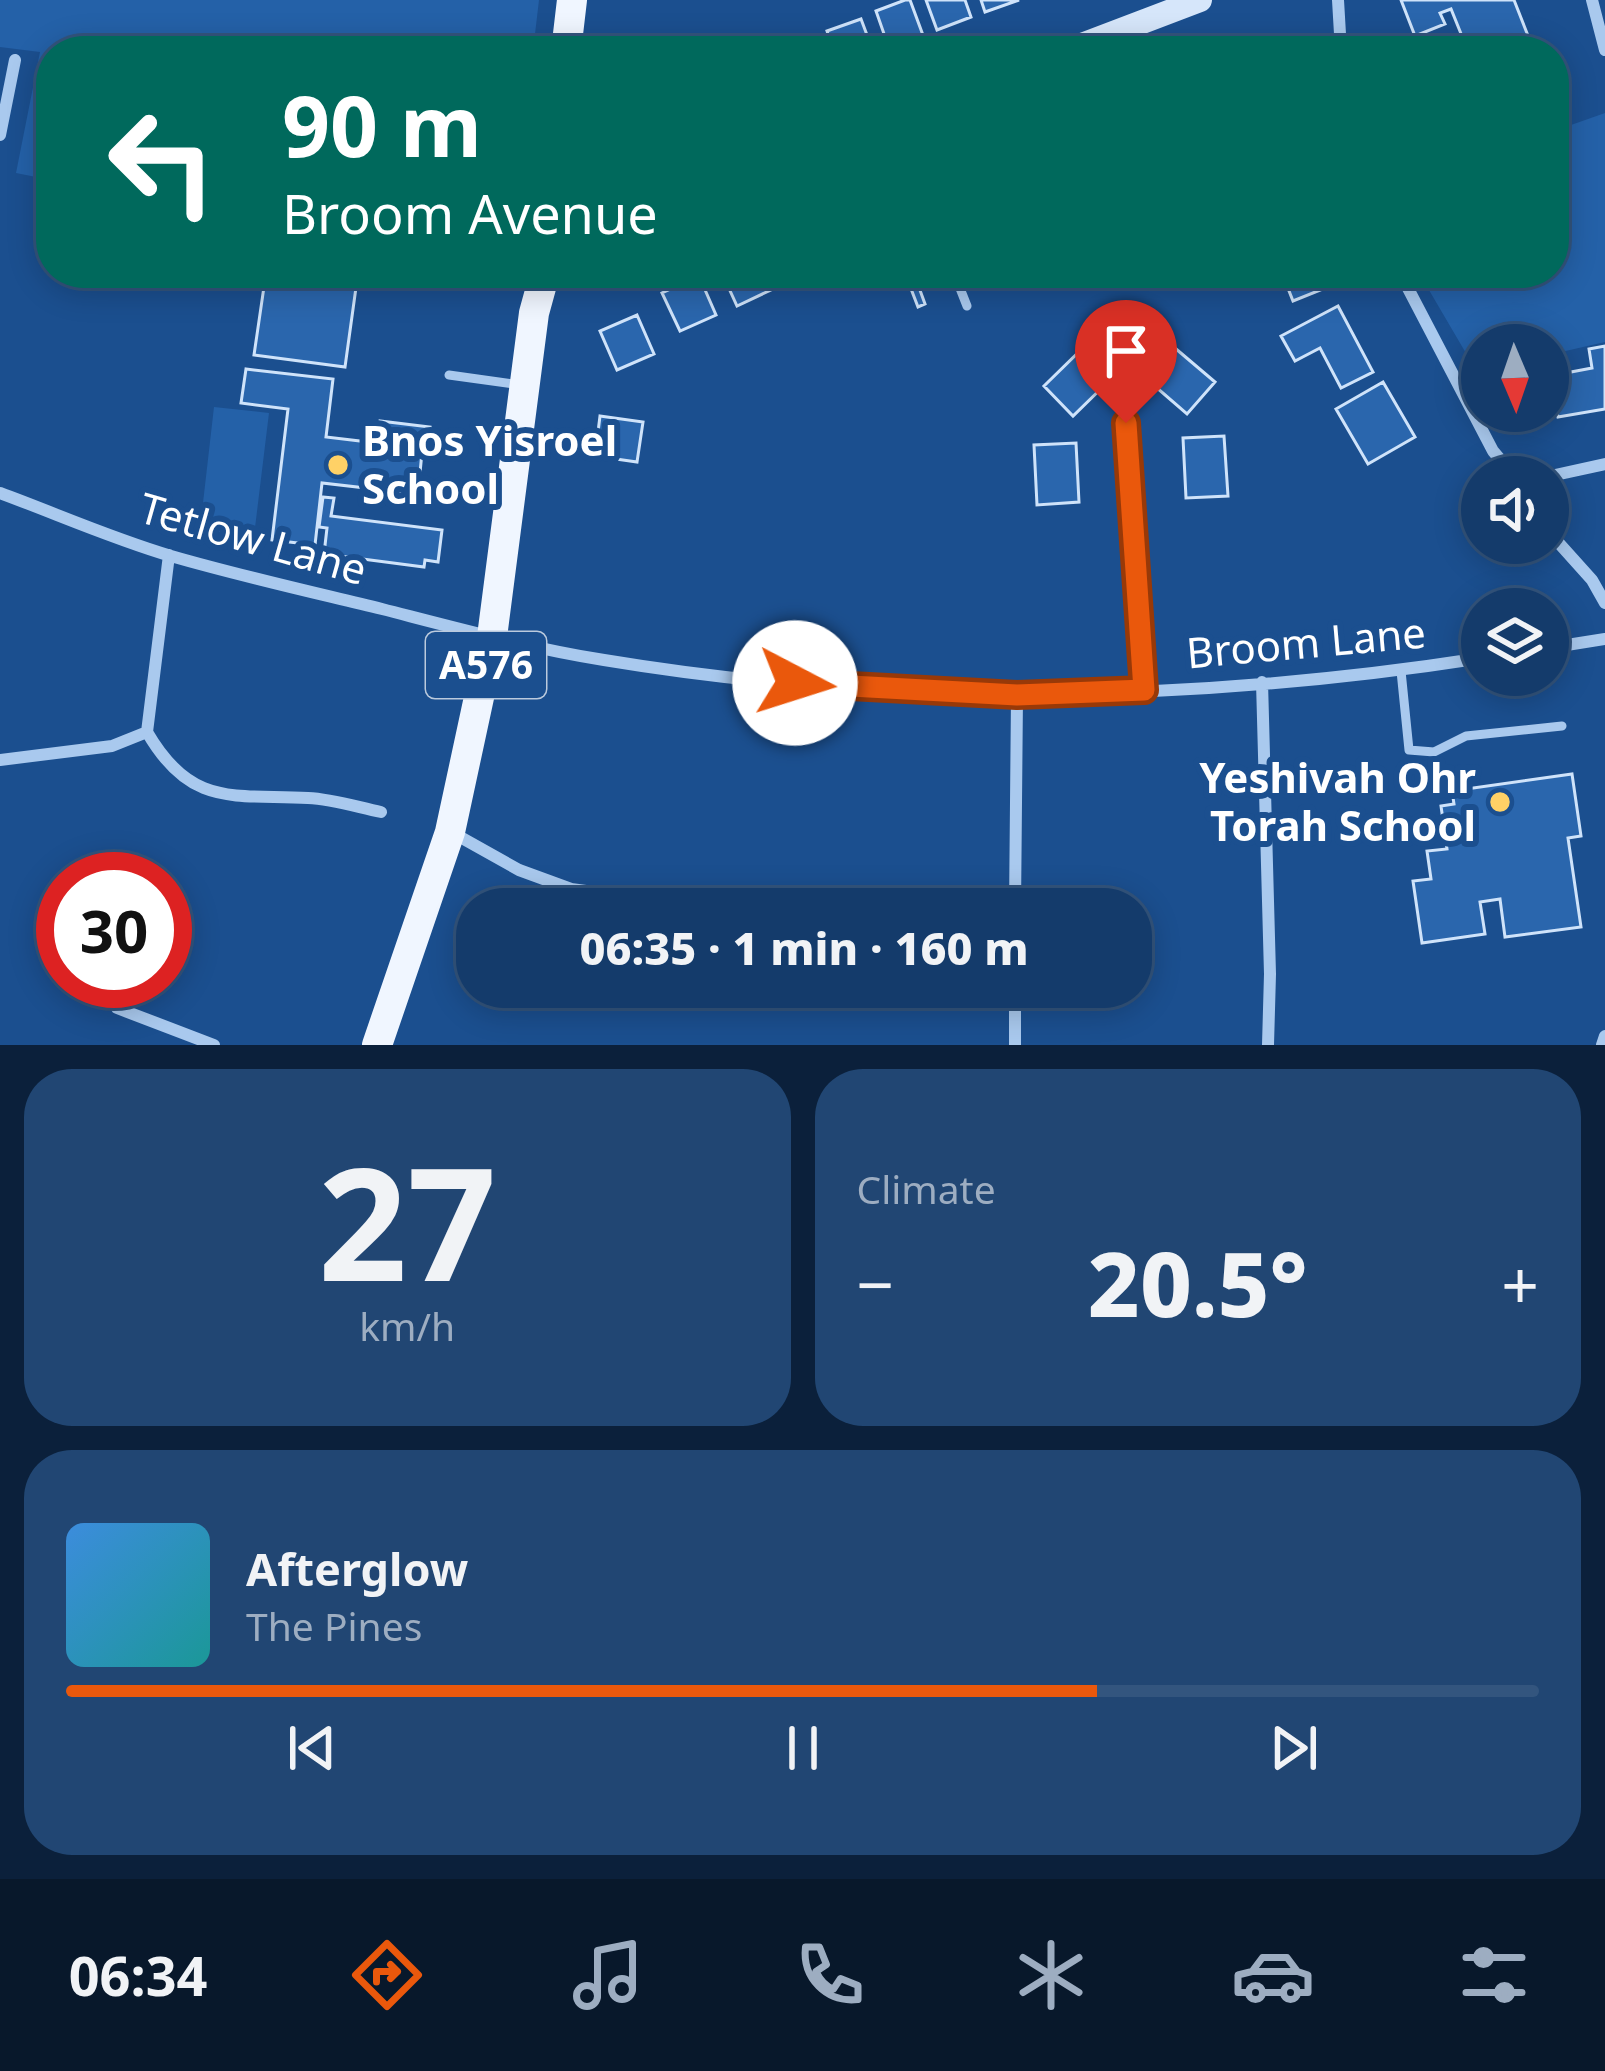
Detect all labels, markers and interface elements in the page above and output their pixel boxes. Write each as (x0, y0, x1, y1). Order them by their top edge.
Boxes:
text: 90 m (282, 67, 482, 182)
icon: left (84, 84, 240, 240)
text: Broom Avenue (282, 176, 658, 250)
pin (1075, 300, 1177, 423)
icon: arrive (1093, 318, 1159, 384)
north arrow (1461, 324, 1569, 432)
map controls (1461, 324, 1569, 696)
place label: Bnos Yisroel School (362, 411, 617, 516)
marker: Bnos Yisroel School (325, 452, 351, 478)
button: sound (1461, 456, 1569, 564)
street label: Tetlow Lane (133, 478, 374, 597)
button: layers (1461, 588, 1569, 696)
street label: Broom Lane (1184, 603, 1428, 680)
position arrow (732, 620, 858, 746)
road number: A576 (426, 632, 546, 698)
place label: Yeshivah Ohr Torah School (1199, 748, 1476, 853)
marker: Yeshivah Ohr Torah School (1487, 789, 1513, 815)
speed limit sign: 30 (36, 852, 192, 1008)
text: 06:35 · 1 min · 160 m (579, 917, 1029, 978)
text: 27 (318, 1114, 496, 1327)
text: Climate (857, 1162, 996, 1215)
text: 20.5° (1088, 1221, 1308, 1343)
text: − (857, 1238, 894, 1328)
text: + (1501, 1238, 1539, 1328)
text: km/h (359, 1299, 455, 1352)
text: Afterglow (246, 1538, 468, 1599)
text: The Pines (246, 1599, 422, 1652)
icon: previous (279, 1715, 345, 1781)
icon: pause (770, 1715, 836, 1781)
icon: next (1261, 1715, 1327, 1781)
icon: directions (345, 1933, 429, 2017)
icon: music (566, 1933, 650, 2017)
icon: phone (788, 1933, 872, 2017)
icon: climate (1009, 1933, 1093, 2017)
icon: car (1231, 1933, 1315, 2017)
icon: filters (1452, 1933, 1536, 2017)
text: 06:34 (69, 1938, 207, 2012)

